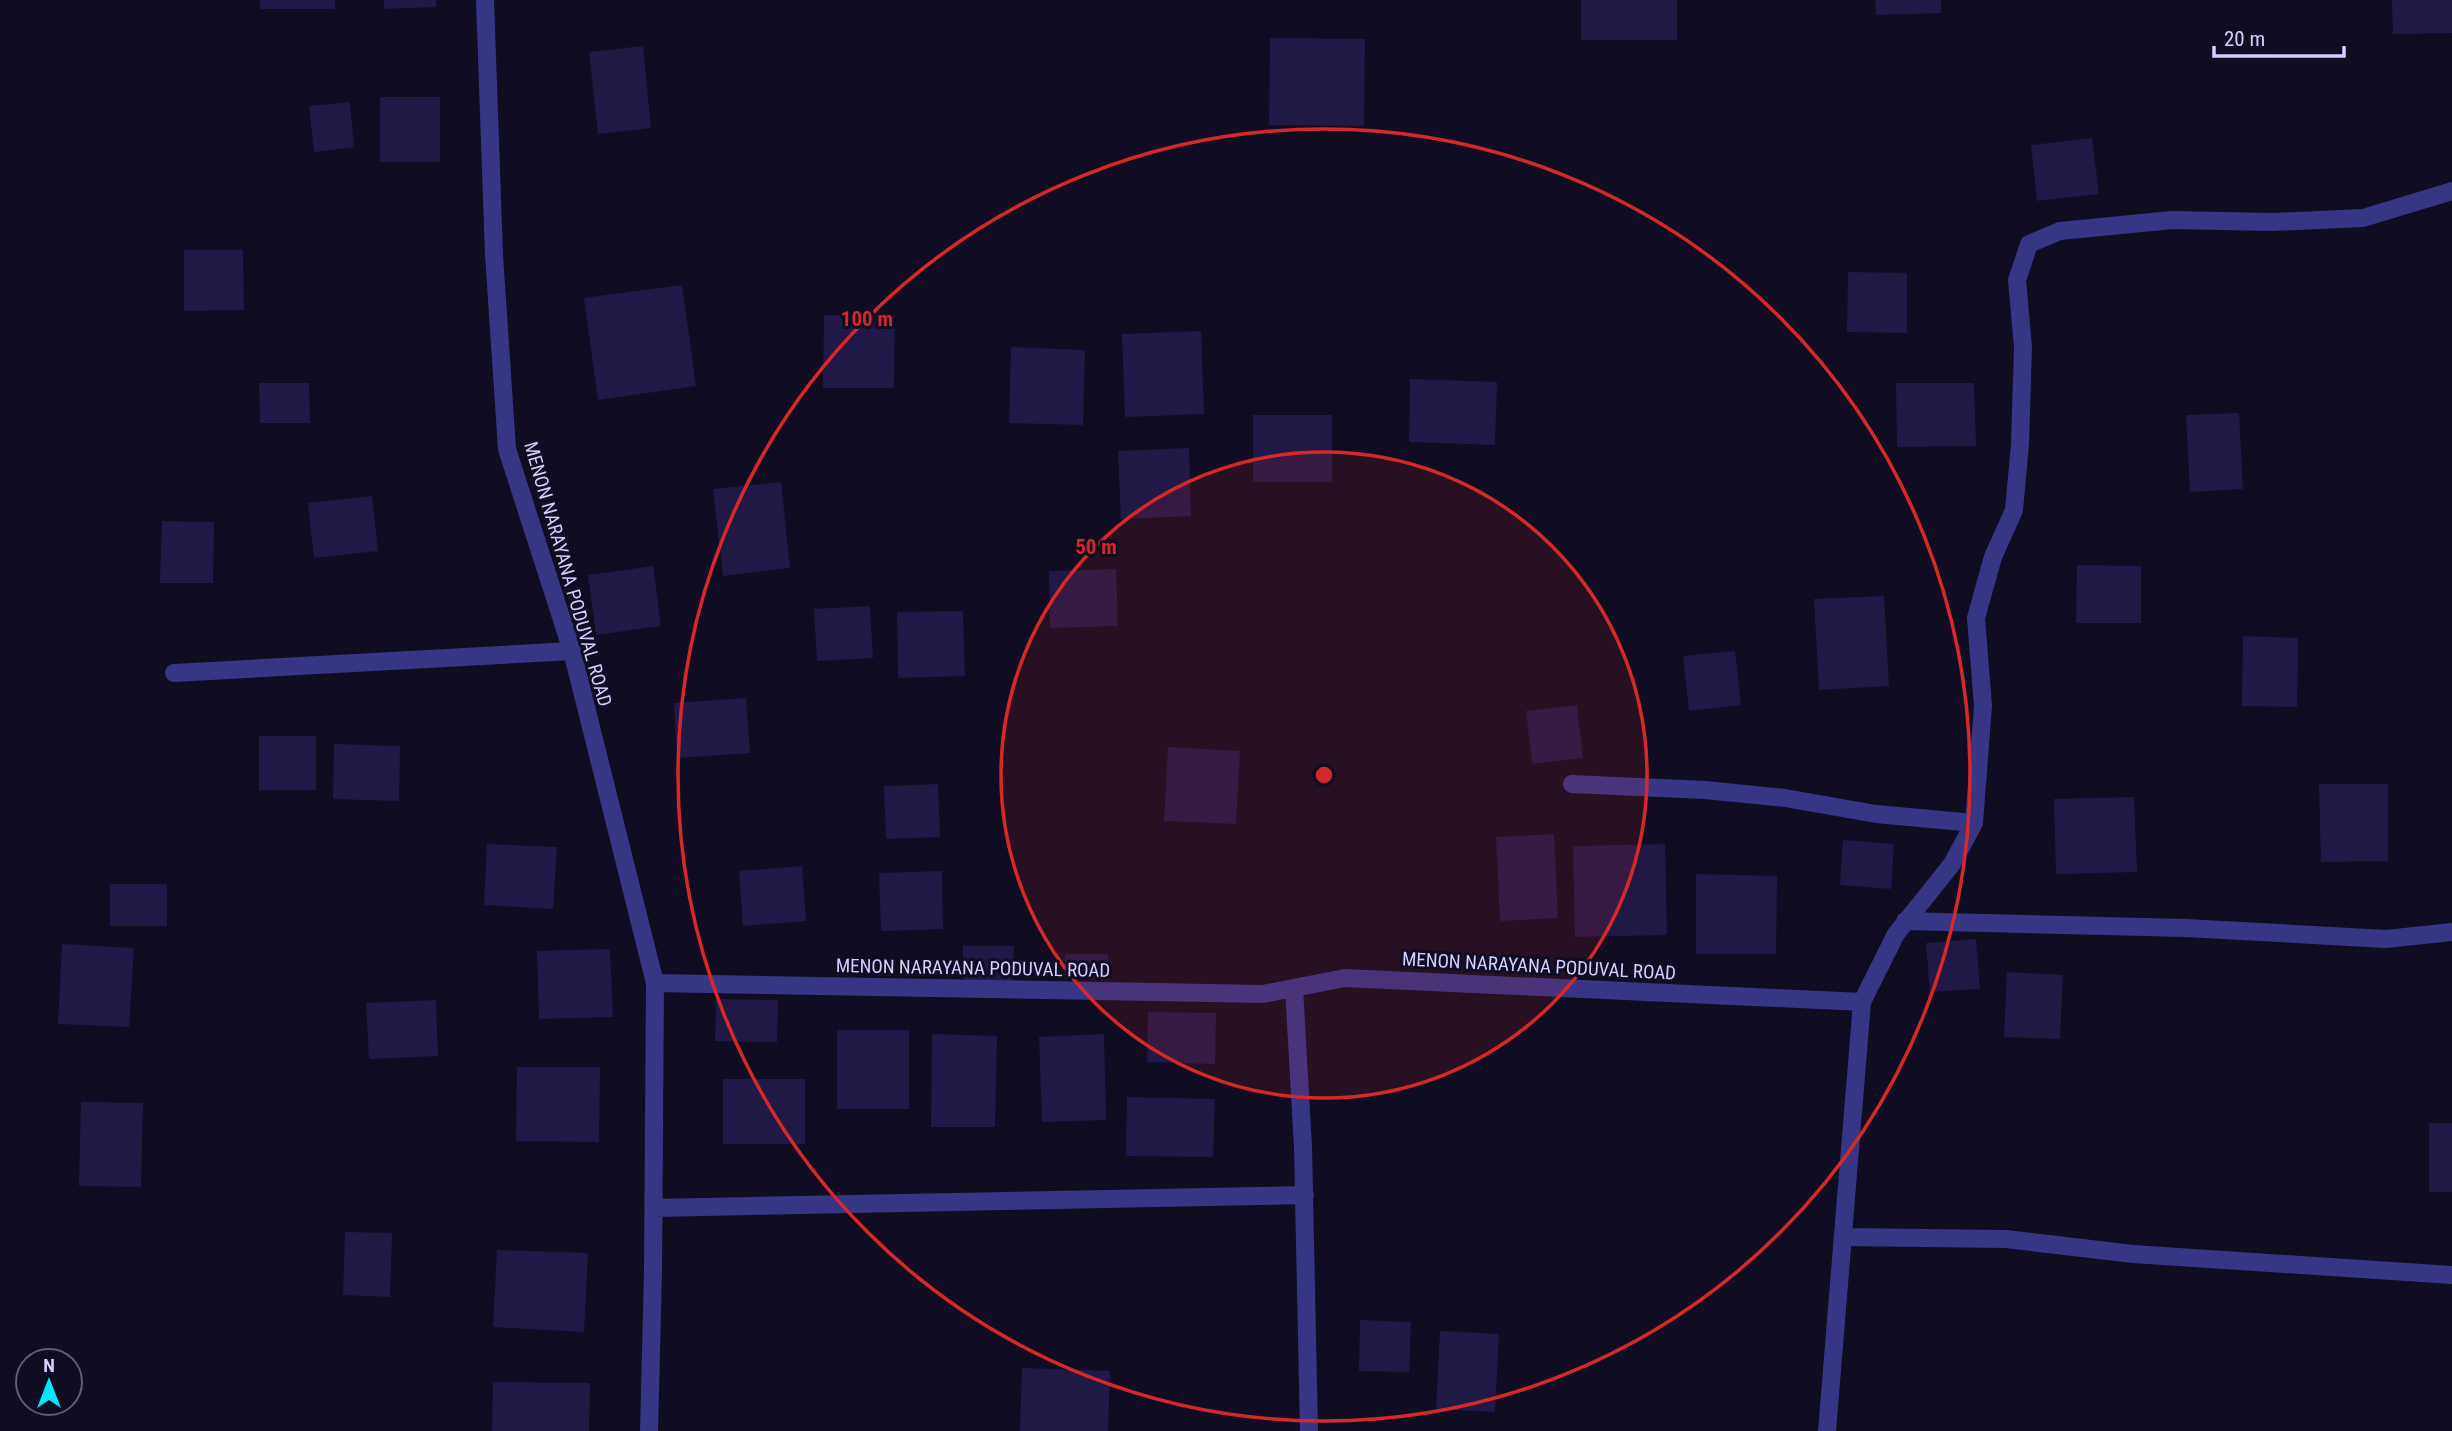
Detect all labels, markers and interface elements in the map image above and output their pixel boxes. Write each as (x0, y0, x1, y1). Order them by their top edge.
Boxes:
scale bar (2214, 14, 2344, 58)
text: 20 m (2224, 27, 2265, 51)
text: 100 m (841, 307, 893, 331)
street label: MENON NARAYANA PODUVAL ROAD (519, 439, 617, 709)
text: 50 m (1075, 535, 1117, 559)
centre of rings (1312, 763, 1336, 787)
street label: MENON NARAYANA PODUVAL ROAD (1401, 947, 1677, 985)
street label: MENON NARAYANA PODUVAL ROAD (836, 954, 1110, 982)
north arrow (14, 1347, 84, 1417)
text: N (43, 1354, 55, 1377)

